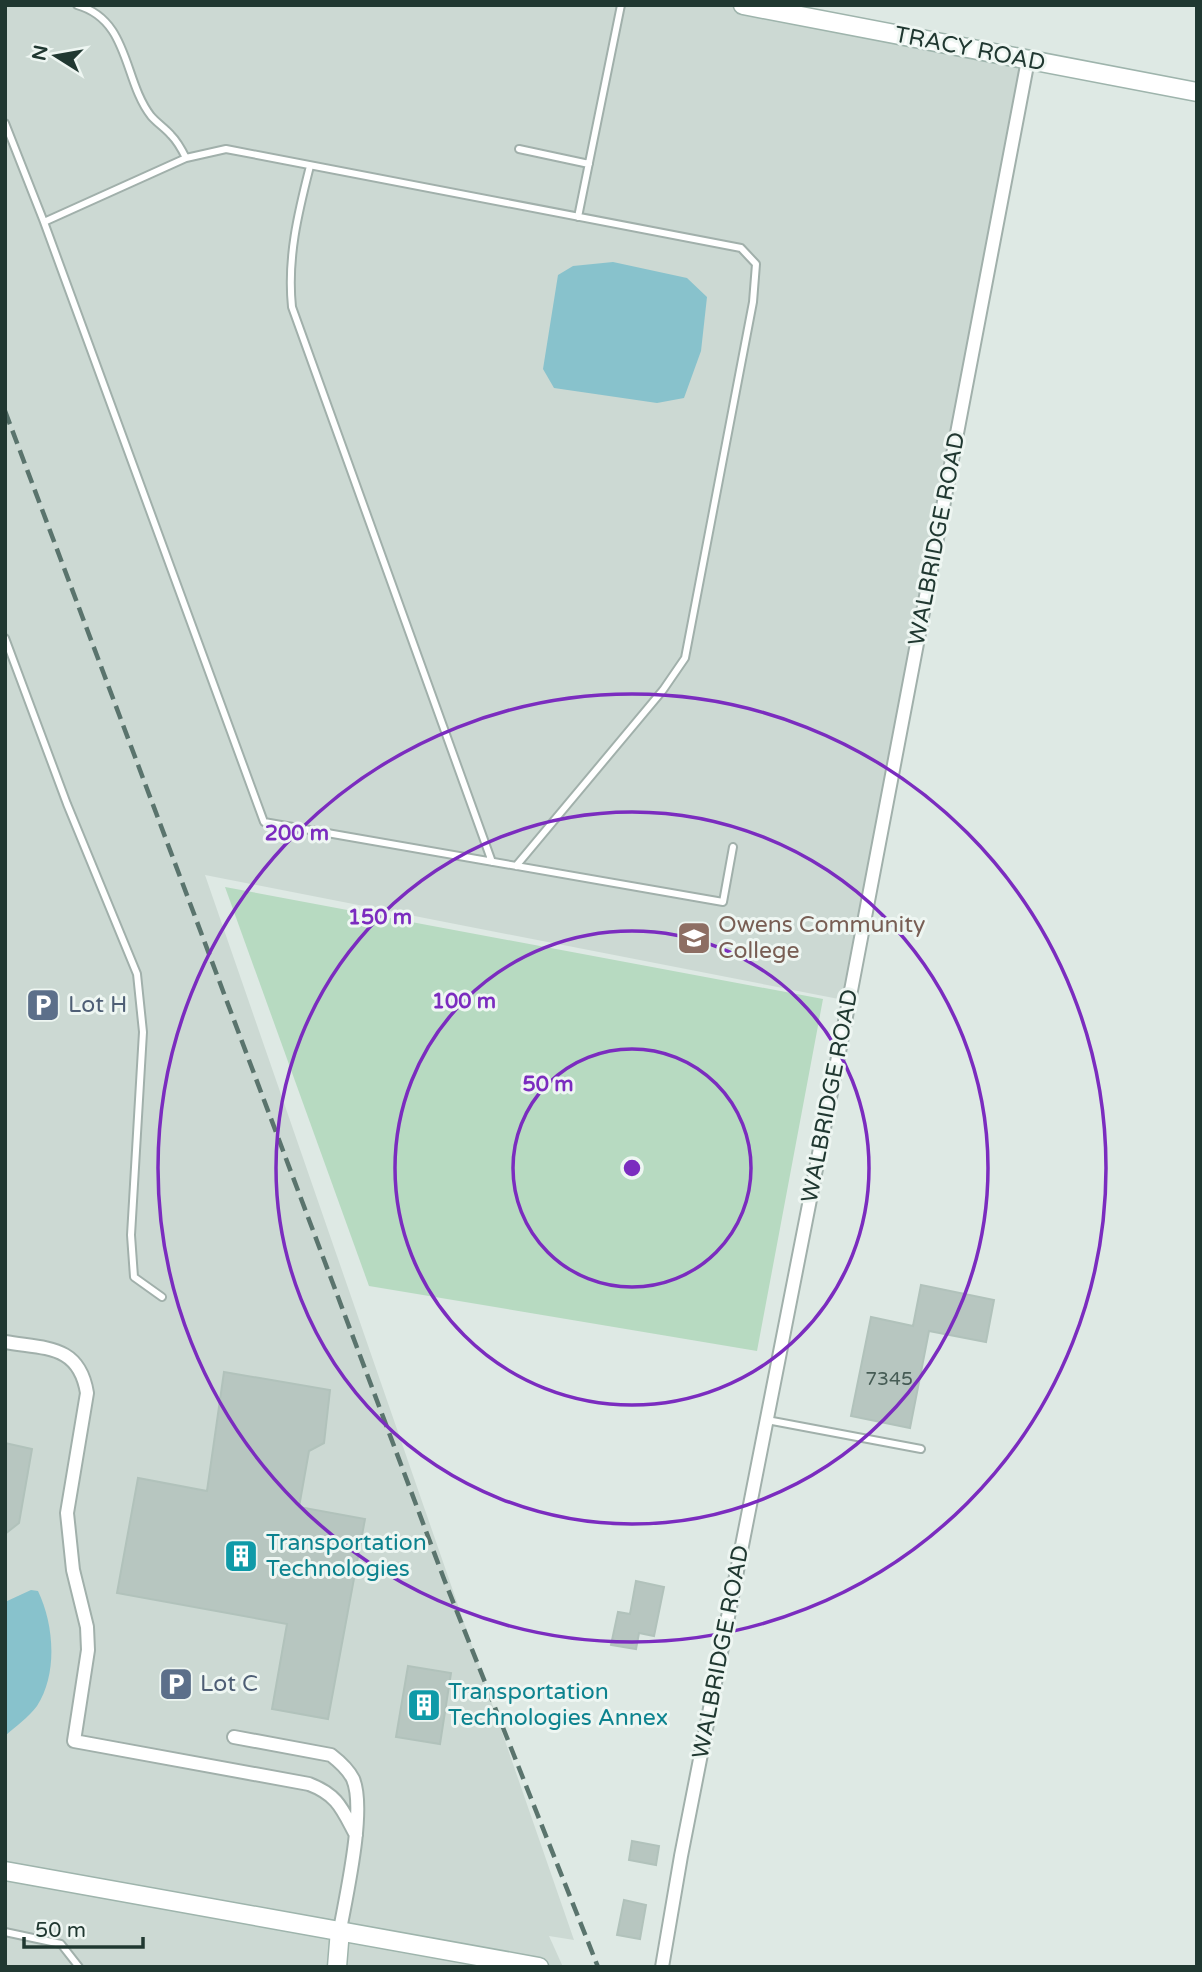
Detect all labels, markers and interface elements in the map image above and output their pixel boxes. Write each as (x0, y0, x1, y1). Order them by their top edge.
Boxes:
north arrow (21, 21, 91, 91)
street label: TRACY ROAD (892, 21, 1048, 77)
text: N (28, 43, 53, 63)
street label: WALBRIDGE ROAD (903, 430, 971, 648)
text: 200 m (265, 821, 329, 846)
text: 150 m (348, 905, 412, 930)
place label: Owens Community College (718, 911, 925, 965)
school or university icon: Owens Community College (675, 919, 713, 957)
parking icon: Lot H (24, 986, 62, 1024)
street label: WALBRIDGE ROAD (796, 987, 864, 1205)
text: 100 m (432, 989, 496, 1014)
place label: Lot H (68, 991, 127, 1019)
text: 50 m (522, 1072, 574, 1097)
centre of rings (620, 1156, 644, 1180)
house number: 7345 (865, 1368, 913, 1390)
place label: Transportation Technologies (266, 1529, 427, 1583)
building icon: Transportation Technologies (222, 1537, 260, 1575)
street label: WALBRIDGE ROAD (687, 1543, 755, 1761)
parking icon: Lot C (157, 1665, 195, 1703)
place label: Lot C (200, 1670, 258, 1698)
place label: Transportation Technologies Annex (448, 1678, 668, 1732)
building icon: Transportation Technologies Annex (405, 1686, 443, 1724)
scale bar (24, 1906, 144, 1950)
text: 50 m (35, 1918, 86, 1943)

